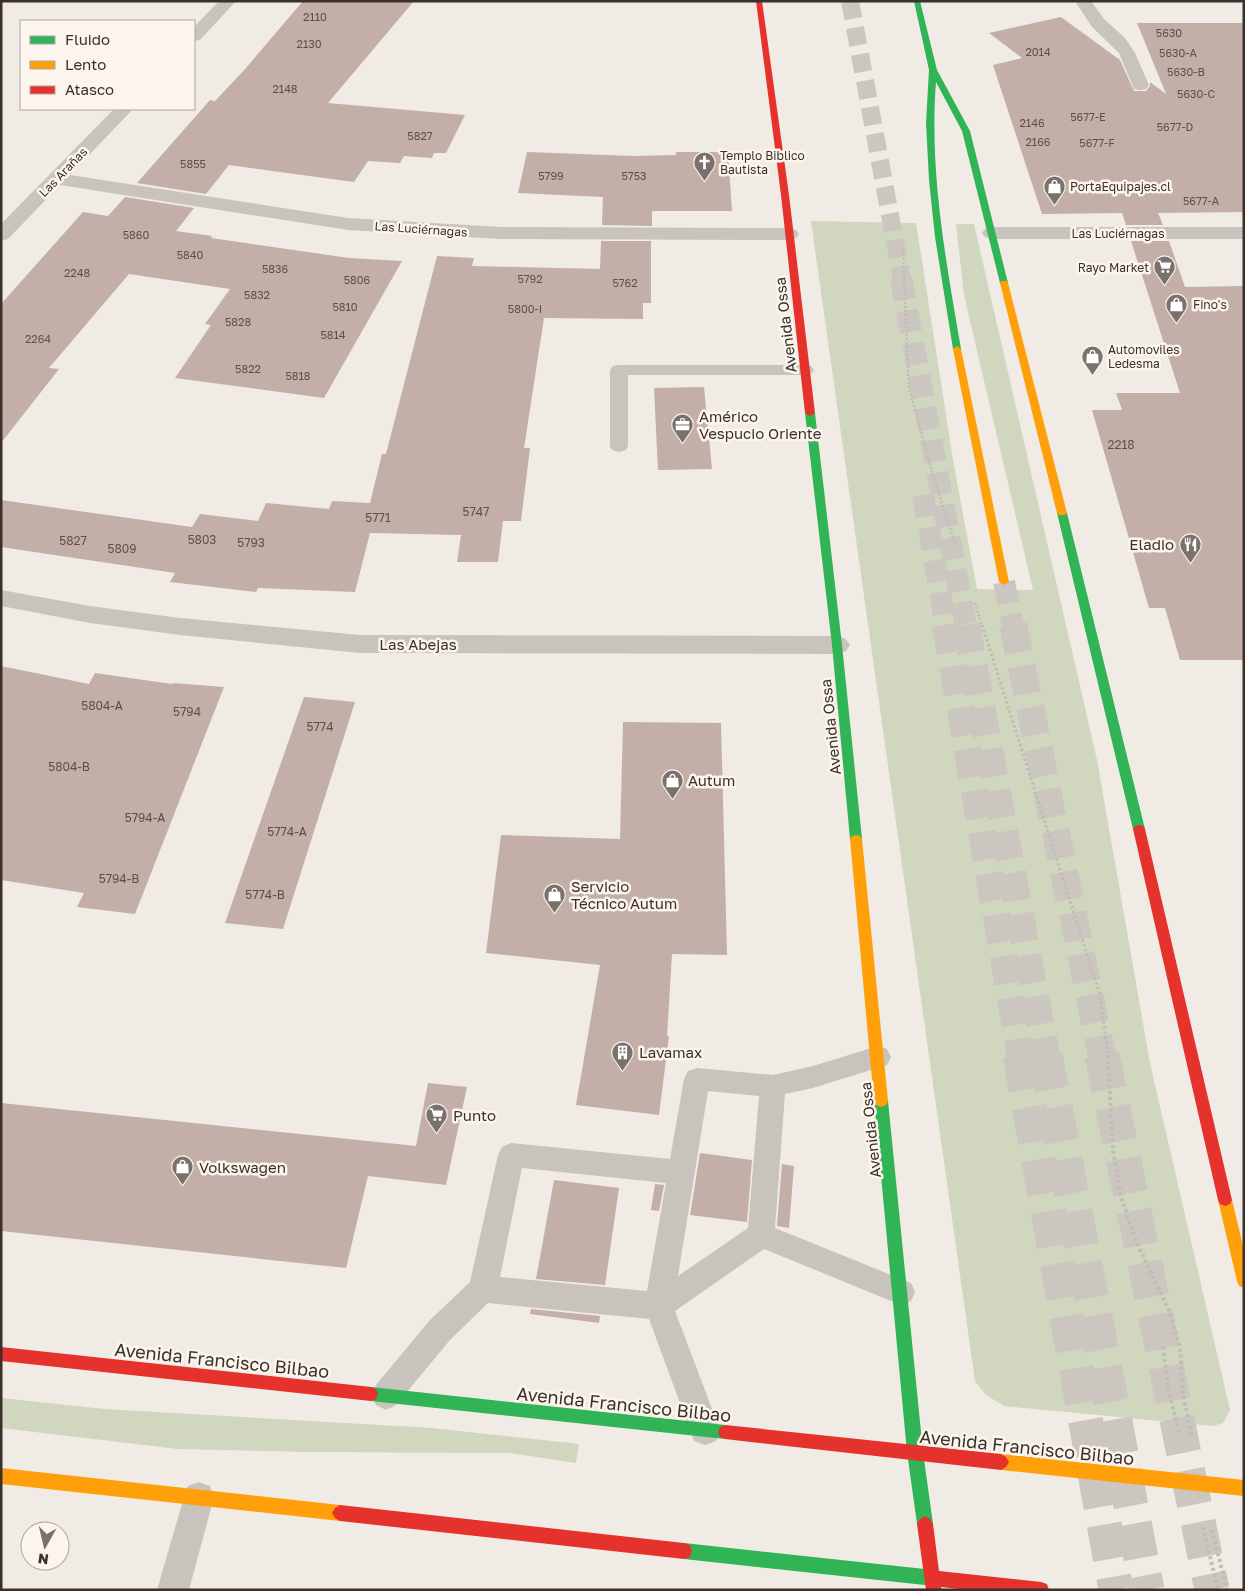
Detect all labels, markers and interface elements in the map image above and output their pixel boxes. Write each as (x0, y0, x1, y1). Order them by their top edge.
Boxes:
house number: 2110 (303, 10, 327, 23)
legend (20, 20, 195, 110)
house number: 5630 (1156, 26, 1182, 39)
text: Fluido (65, 30, 110, 48)
house number: 2130 (297, 37, 322, 50)
house number: 2014 (1025, 45, 1051, 58)
house number: 5630-A (1159, 46, 1198, 59)
text: Lento (65, 55, 106, 73)
house number: 5630-B (1167, 65, 1205, 78)
text: Atasco (65, 80, 114, 98)
house number: 2148 (272, 82, 298, 95)
house number: 5630-C (1177, 87, 1215, 100)
house number: 5677-E (1070, 110, 1106, 123)
house number: 2146 (1019, 116, 1045, 129)
house number: 5677-D (1157, 120, 1194, 133)
house number: 5827 (407, 129, 433, 142)
house number: 2166 (1025, 135, 1051, 148)
house number: 5677-F (1079, 136, 1115, 149)
street label: Las Arañas (36, 144, 90, 200)
place label: Templo Biblico Bautista (720, 148, 805, 177)
church icon: Templo Biblico Bautista (692, 150, 716, 181)
house number: 5855 (180, 157, 206, 170)
house number: 5799 (538, 169, 564, 182)
house number: 5753 (621, 169, 647, 182)
shop icon: PortaEquipajes.cl (1042, 174, 1066, 205)
place label: PortaEquipajes.cl (1070, 179, 1171, 194)
house number: 5677-A (1183, 194, 1220, 207)
street label: Las Luciérnagas (374, 218, 468, 240)
street label: Las Luciérnagas (1071, 226, 1165, 241)
house number: 5860 (123, 228, 149, 241)
house number: 5840 (177, 248, 203, 261)
supermarket icon: Rayo Market (1153, 255, 1177, 286)
place label: Rayo Market (1078, 260, 1149, 275)
house number: 5836 (262, 262, 288, 275)
house number: 2248 (64, 266, 90, 279)
house number: 5792 (517, 272, 543, 285)
house number: 5806 (344, 273, 371, 286)
house number: 5762 (612, 276, 638, 289)
street label: Avenida Ossa (770, 276, 800, 374)
house number: 5832 (244, 288, 270, 301)
shop icon: Fino's (1165, 292, 1189, 323)
place label: Fino's (1193, 297, 1227, 312)
house number: 5810 (332, 300, 358, 313)
house number: 5800-I (508, 302, 542, 315)
house number: 5828 (225, 315, 251, 328)
house number: 5814 (320, 328, 346, 341)
house number: 2264 (25, 332, 51, 345)
place label: Automoviles Ledesma (1108, 342, 1180, 371)
shop icon: Automoviles Ledesma (1080, 344, 1104, 375)
house number: 5822 (235, 362, 261, 375)
house number: 5818 (285, 369, 311, 382)
place label: Américo Vespucio Oriente (699, 407, 822, 442)
office icon: Américo Vespucio Oriente (671, 413, 695, 444)
house number: 2218 (1107, 437, 1135, 452)
house number: 5747 (462, 504, 490, 519)
house number: 5771 (365, 510, 391, 525)
house number: 5803 (188, 532, 216, 547)
restaurant icon: Eladio (1178, 532, 1202, 563)
house number: 5827 (59, 533, 87, 548)
house number: 5793 (237, 535, 265, 550)
place label: Eladio (1129, 535, 1174, 553)
house number: 5809 (108, 541, 136, 556)
street label: Las Abejas (379, 635, 457, 653)
street label: Avenida Ossa (816, 678, 844, 776)
house number: 5804-A (81, 698, 123, 713)
house number: 5794 (173, 704, 201, 719)
house number: 5774 (306, 719, 334, 734)
house number: 5804-B (48, 759, 90, 774)
shop icon: Autum (660, 768, 684, 799)
place label: Autum (688, 771, 735, 789)
house number: 5794-A (125, 810, 165, 825)
house number: 5774-A (267, 824, 307, 839)
house number: 5794-B (99, 871, 139, 886)
place label: Servicio Técnico Autum (571, 877, 677, 912)
shop icon: Servicio Técnico Autum (543, 883, 567, 914)
house number: 5774-B (245, 887, 285, 902)
building icon: Lavamax (611, 1040, 635, 1071)
place label: Lavamax (639, 1043, 702, 1061)
street label: Avenida Ossa (856, 1081, 884, 1179)
supermarket icon: Punto (425, 1103, 449, 1134)
place label: Punto (453, 1106, 496, 1124)
shop icon: Volkswagen (171, 1155, 195, 1186)
place label: Volkswagen (199, 1158, 286, 1176)
street label: Avenida Francisco Bilbao (114, 1338, 330, 1382)
street label: Avenida Francisco Bilbao (516, 1382, 732, 1426)
street label: Avenida Francisco Bilbao (919, 1425, 1135, 1469)
north arrow (20, 1521, 70, 1571)
text: N (37, 1550, 50, 1569)

